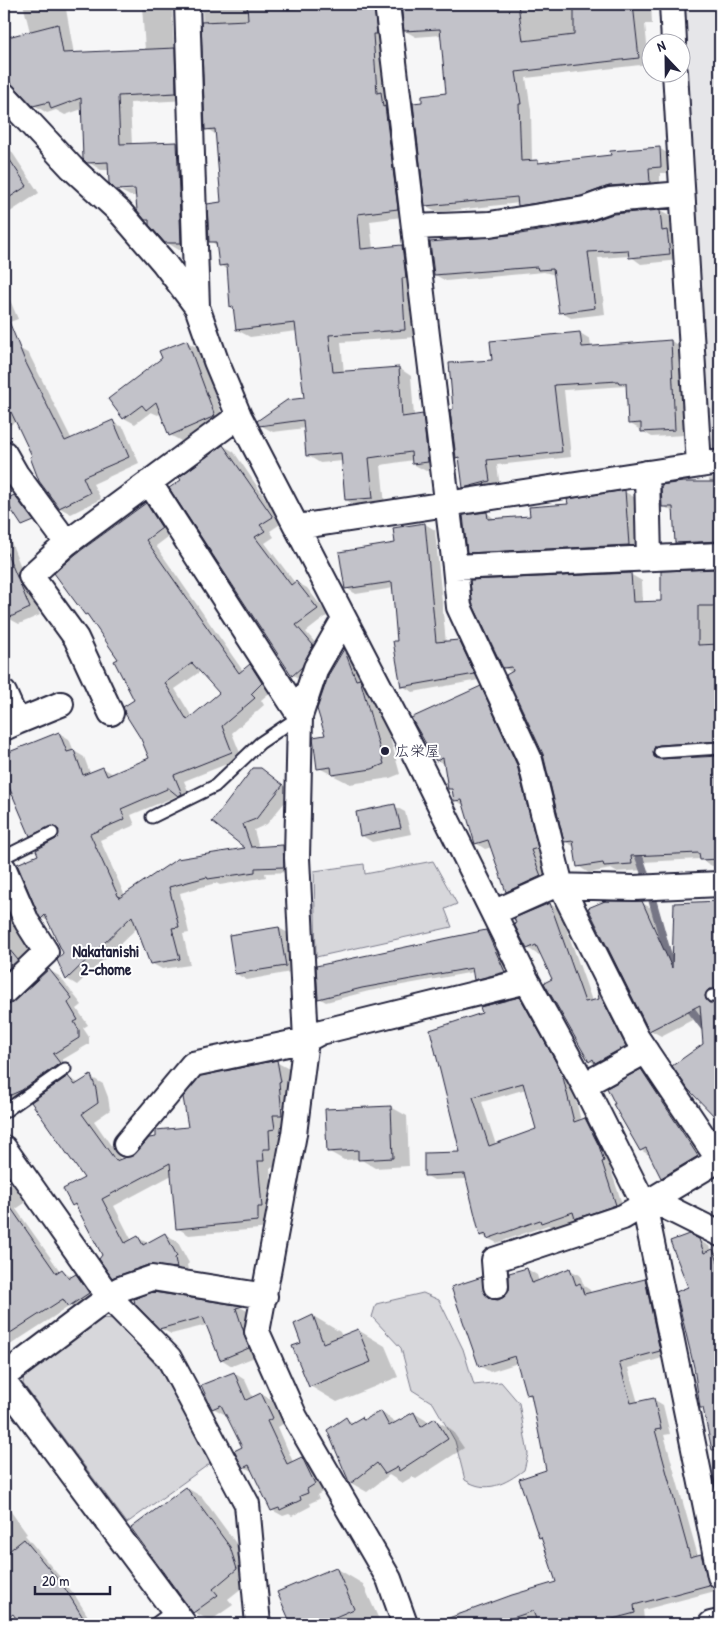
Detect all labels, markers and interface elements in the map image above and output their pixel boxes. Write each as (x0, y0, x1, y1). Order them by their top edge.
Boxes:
north arrow (642, 32, 692, 82)
text: N (654, 35, 668, 56)
place label: 広栄屋 (395, 740, 440, 761)
marker: 広栄屋 (379, 745, 391, 757)
district label: Nakatanishi 2-chome (73, 940, 139, 980)
scale bar (35, 1563, 110, 1595)
text: 20 m (42, 1570, 69, 1591)

